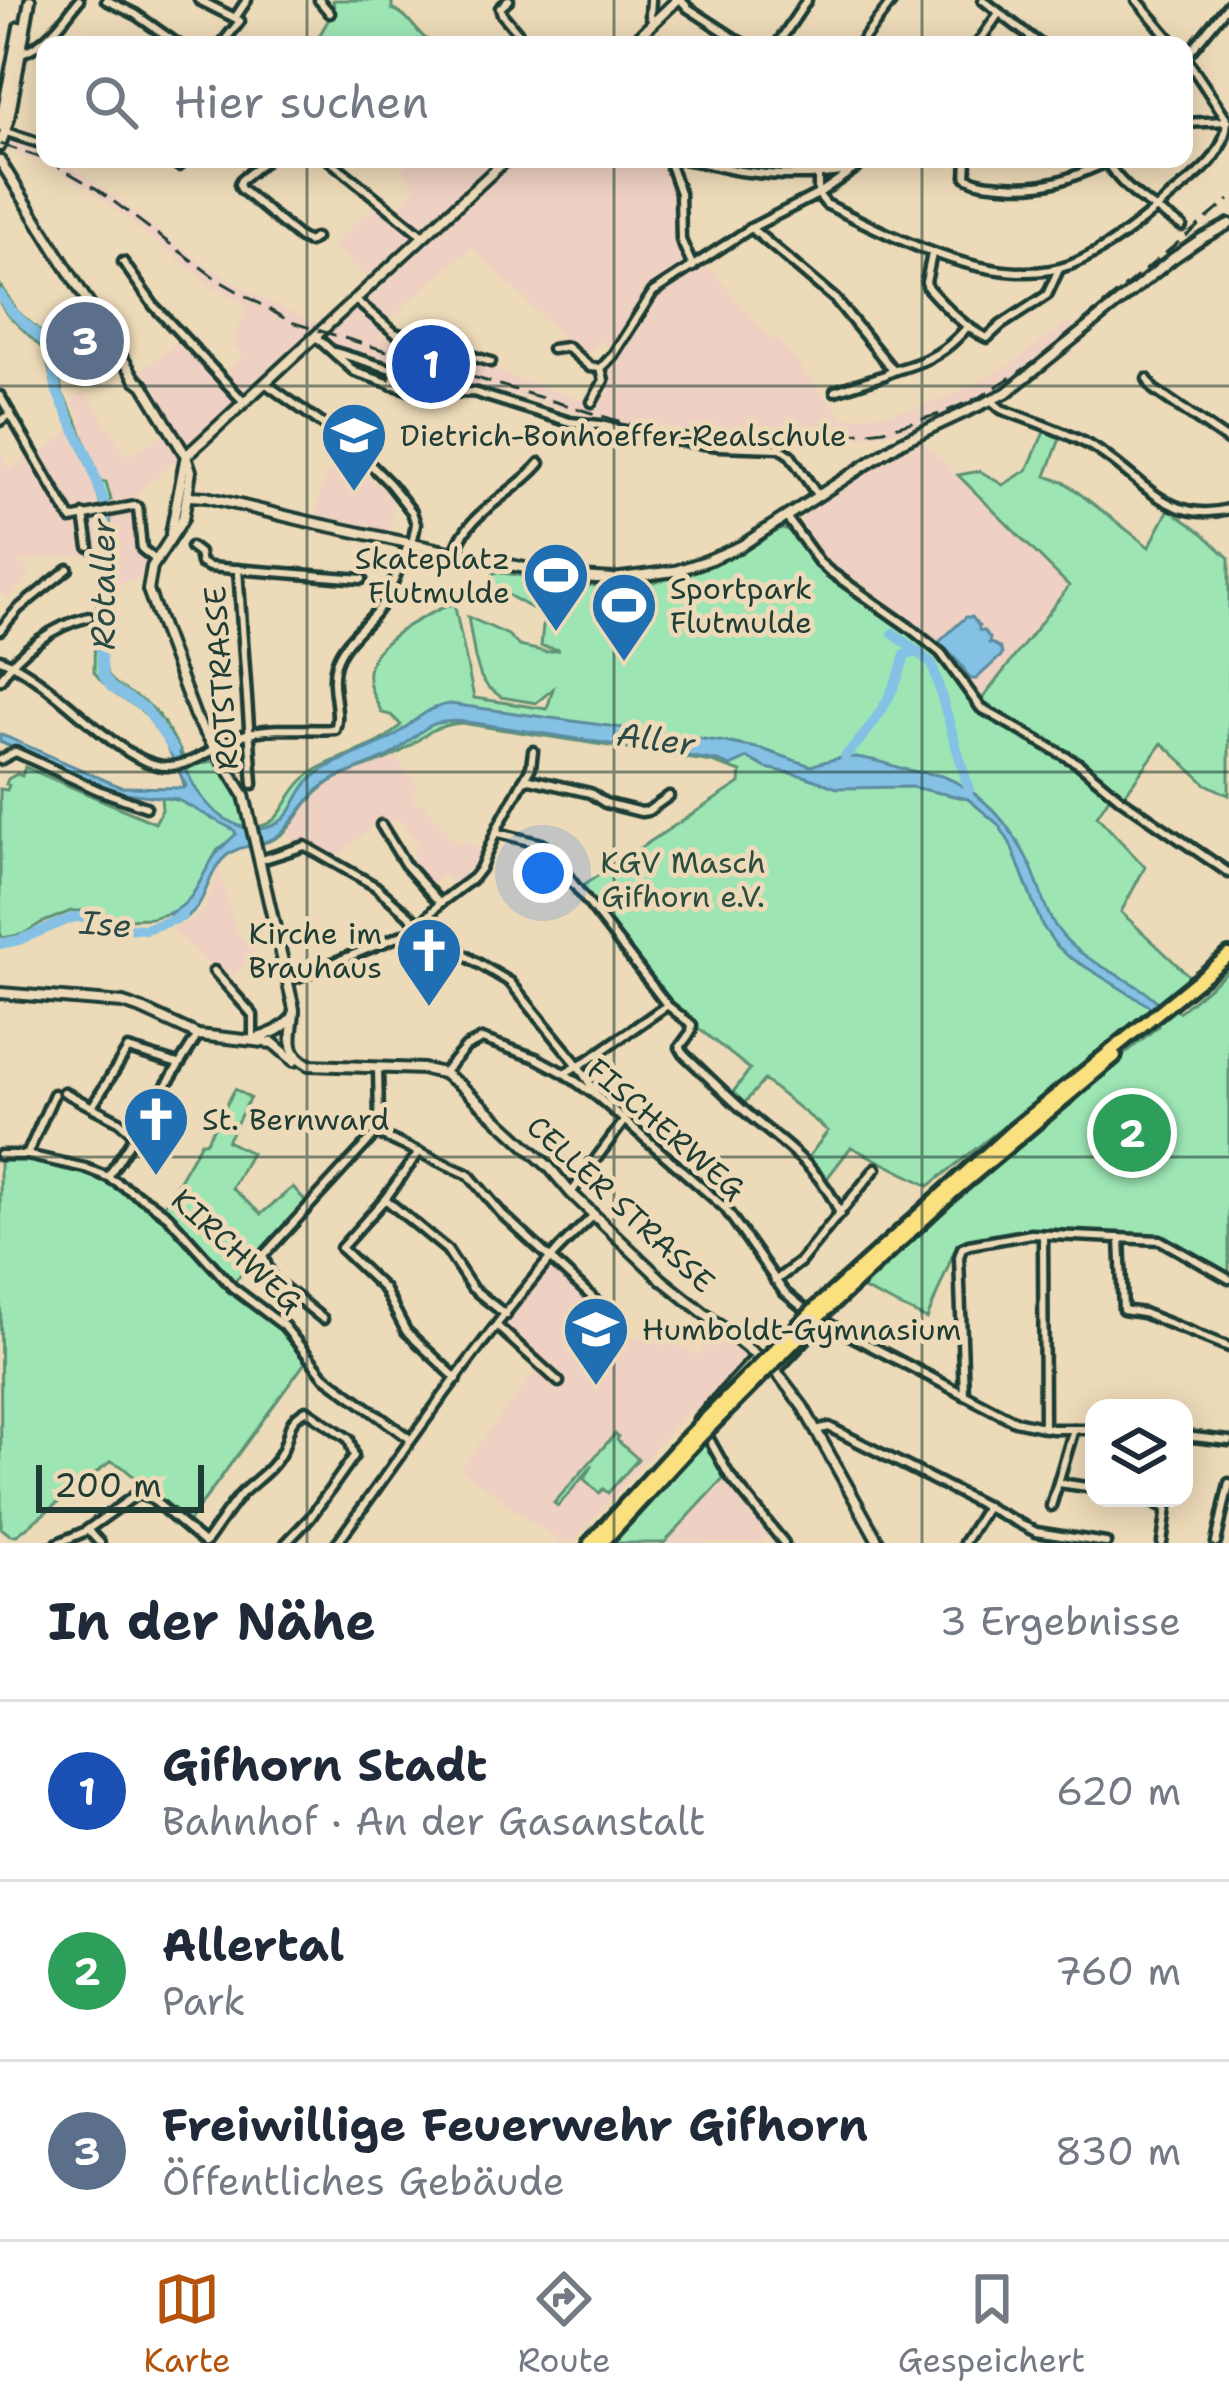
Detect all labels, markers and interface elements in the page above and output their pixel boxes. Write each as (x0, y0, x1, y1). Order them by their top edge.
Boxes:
search box (36, 36, 1193, 168)
icon: search (78, 69, 144, 135)
text: Hier suchen (174, 72, 429, 132)
pin: 3 (46, 296, 124, 386)
pin: 1 (392, 319, 470, 409)
school or university icon: Dietrich-Bonhoeffer-Realschule (319, 400, 389, 494)
place label: Dietrich-Bonhoeffer-Realschule (400, 415, 847, 456)
water label: Rotaller (81, 518, 126, 650)
place label: Skateplatz Flutmulde (355, 538, 510, 613)
sports icon: Skateplatz Flutmulde (521, 540, 591, 634)
place label: Sportpark Flutmulde (670, 568, 812, 643)
sports icon: Sportpark Flutmulde (589, 570, 659, 664)
street label: ROTSTRASSE (194, 585, 248, 771)
water label: Aller (614, 711, 698, 767)
park label: KGV Masch Gifhorn e.V. (600, 842, 766, 917)
your location (513, 843, 573, 903)
water label: Ise (77, 899, 134, 949)
place label: Kirche im Brauhaus (248, 913, 382, 988)
church icon: Kirche im Brauhaus (394, 915, 464, 1009)
street label: FISCHERWEG (578, 1049, 754, 1209)
church icon: St. Bernward (121, 1084, 191, 1178)
pin: 2 (1093, 1088, 1171, 1178)
place label: St. Bernward (202, 1099, 390, 1140)
street label: CELLER STRASSE (518, 1106, 724, 1302)
street label: KIRCHWEG (162, 1180, 312, 1322)
school or university icon: Humboldt-Gymnasium (561, 1294, 631, 1388)
place label: Humboldt-Gymnasium (642, 1309, 961, 1350)
map controls (1085, 1399, 1193, 1507)
button: layers (1085, 1399, 1193, 1507)
scale bar (36, 1459, 204, 1512)
text: 200 m (54, 1463, 162, 1508)
text: In der Nähe (48, 1587, 376, 1655)
text: 3 Ergebnisse (940, 1595, 1181, 1647)
text: Gifhorn Stadt (162, 1735, 487, 1795)
text: 1 (78, 1765, 96, 1817)
text: 620 m (1056, 1765, 1181, 1817)
text: Bahnhof · An der Gasanstalt (162, 1795, 706, 1847)
text: Allertal (162, 1915, 344, 1975)
text: 2 (73, 1945, 101, 1997)
text: 760 m (1055, 1945, 1181, 1997)
text: Park (162, 1975, 246, 2027)
text: Freiwillige Feuerwehr Gifhorn (162, 2095, 868, 2155)
text: 3 (73, 2125, 101, 2177)
text: 830 m (1055, 2125, 1181, 2177)
text: Öffentliches Gebäude (162, 2155, 565, 2207)
tab: Karte (144, 2266, 231, 2383)
tab: Route (518, 2266, 611, 2383)
tab: Gespeichert (898, 2266, 1085, 2383)

